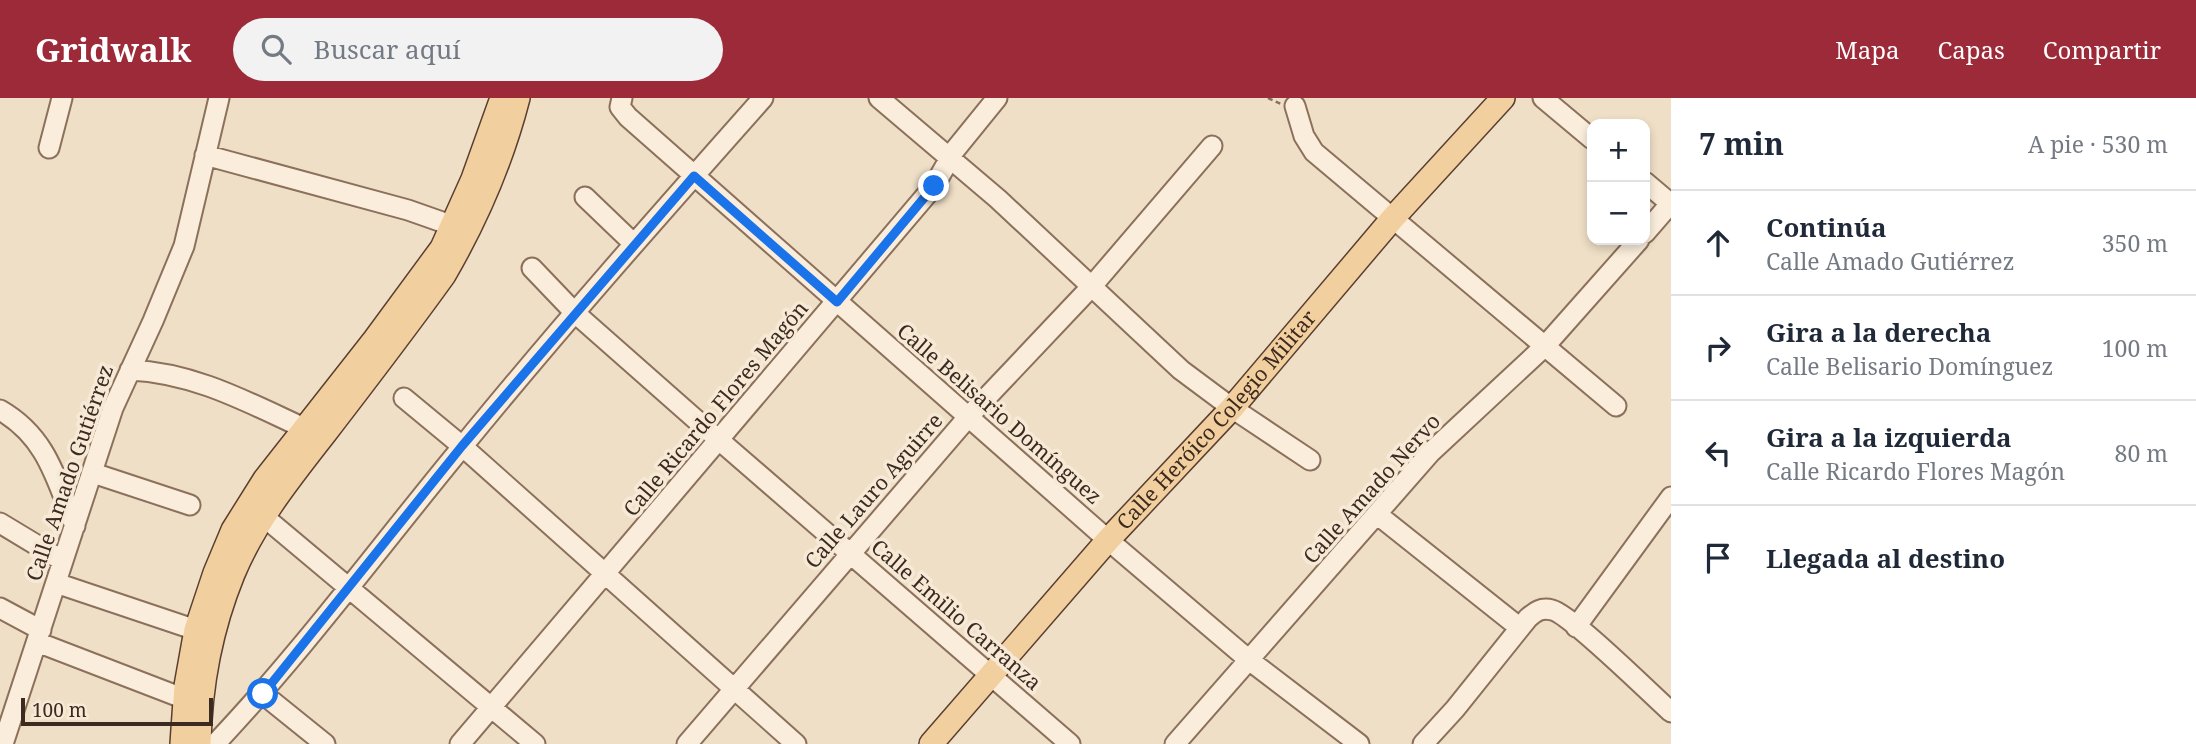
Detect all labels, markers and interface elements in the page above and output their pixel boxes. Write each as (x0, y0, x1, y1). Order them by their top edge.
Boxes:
search box (233, 18, 723, 81)
text: Gridwalk (35, 27, 191, 72)
icon: search (257, 30, 295, 68)
text: Buscar aquí (313, 31, 461, 67)
text: Mapa (1835, 33, 1899, 66)
text: Capas (1937, 33, 2005, 66)
text: Compartir (2043, 33, 2161, 66)
map controls (1587, 119, 1650, 245)
button: + (1587, 119, 1650, 182)
text: 7 min (1699, 123, 1784, 164)
text: A pie · 530 m (2028, 128, 2168, 160)
route end (918, 170, 949, 201)
button: − (1587, 182, 1650, 245)
text: Continúa (1766, 209, 1887, 245)
icon: ahead (1699, 224, 1737, 262)
text: 350 m (2102, 227, 2168, 259)
text: Calle Amado Gutiérrez (1766, 245, 2014, 277)
street label: Calle Ricardo Flores Magón (617, 295, 814, 522)
street label: Calle Heróico Colegio Militar (1110, 304, 1322, 535)
text: Gira a la derecha (1766, 314, 1991, 350)
street label: Calle Belisario Domínguez (892, 317, 1108, 510)
icon: right (1699, 329, 1737, 367)
text: 100 m (2102, 332, 2168, 364)
text: Calle Belisario Domínguez (1766, 350, 2053, 382)
street label: Calle Amado Gutiérrez (19, 361, 119, 584)
street label: Calle Lauro Aguirre (798, 407, 948, 574)
street label: Calle Amado Nervo (1296, 407, 1446, 569)
text: Gira a la izquierda (1766, 419, 2012, 455)
icon: left (1699, 434, 1737, 472)
text: 80 m (2115, 437, 2168, 469)
text: Calle Ricardo Flores Magón (1766, 455, 2065, 487)
street label: Calle Emilio Carranza (866, 533, 1048, 696)
icon: arrive (1699, 539, 1737, 577)
text: Llegada al destino (1766, 540, 2005, 576)
route start (247, 678, 278, 709)
scale bar (21, 695, 214, 727)
text: 100 m (32, 697, 87, 723)

